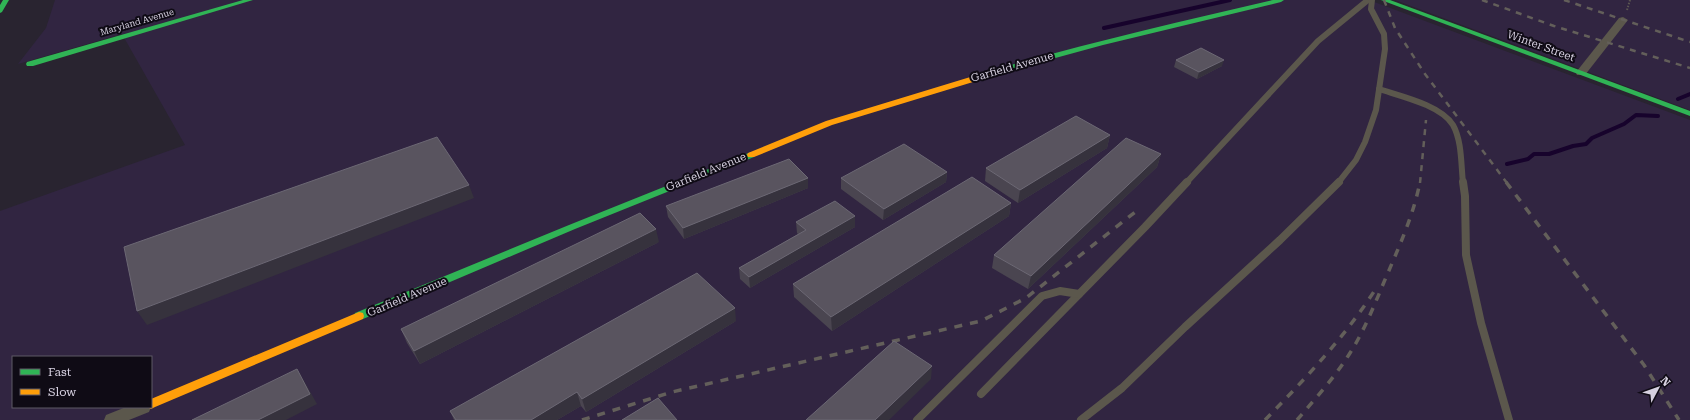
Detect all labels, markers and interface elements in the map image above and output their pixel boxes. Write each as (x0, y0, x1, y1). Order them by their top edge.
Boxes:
street label: Maryland Avenue (99, 7, 175, 37)
street label: Winter Street (1506, 28, 1576, 64)
street label: Garfield Avenue (969, 49, 1055, 85)
street label: Garfield Avenue (664, 150, 748, 194)
street label: Garfield Avenue (365, 274, 449, 320)
legend (12, 356, 152, 408)
text: Fast (48, 365, 72, 379)
north arrow (1638, 368, 1678, 408)
text: N (1657, 374, 1673, 390)
text: Slow (48, 385, 76, 399)

